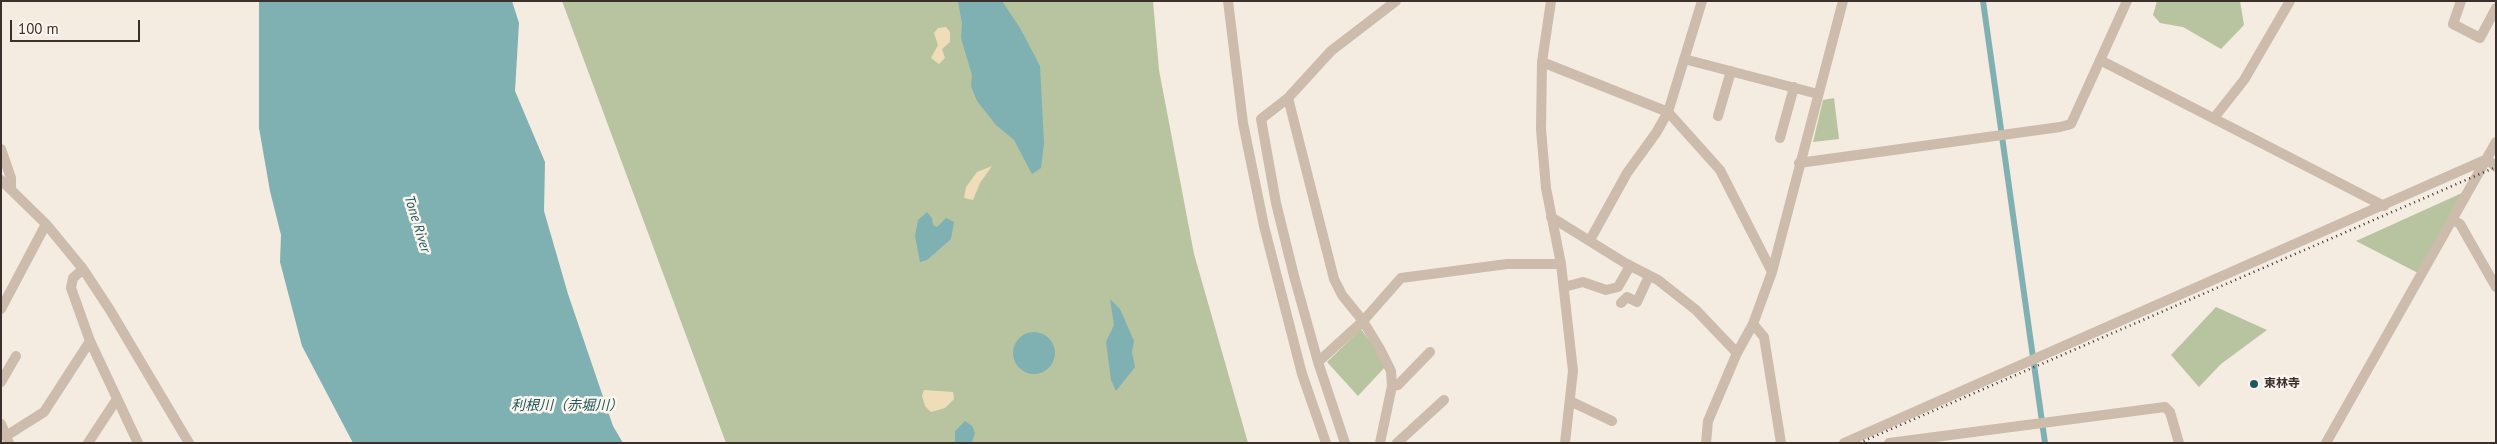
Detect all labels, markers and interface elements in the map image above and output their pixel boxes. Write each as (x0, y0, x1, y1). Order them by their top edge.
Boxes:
scale bar (12, 10, 142, 42)
text: 100 m (18, 19, 59, 38)
water label: Tone River (400, 193, 434, 255)
place label: 東林寺 (2264, 377, 2300, 391)
marker: 東林寺 (2248, 378, 2260, 390)
water label: 利根川（赤堀川） (511, 398, 623, 414)

